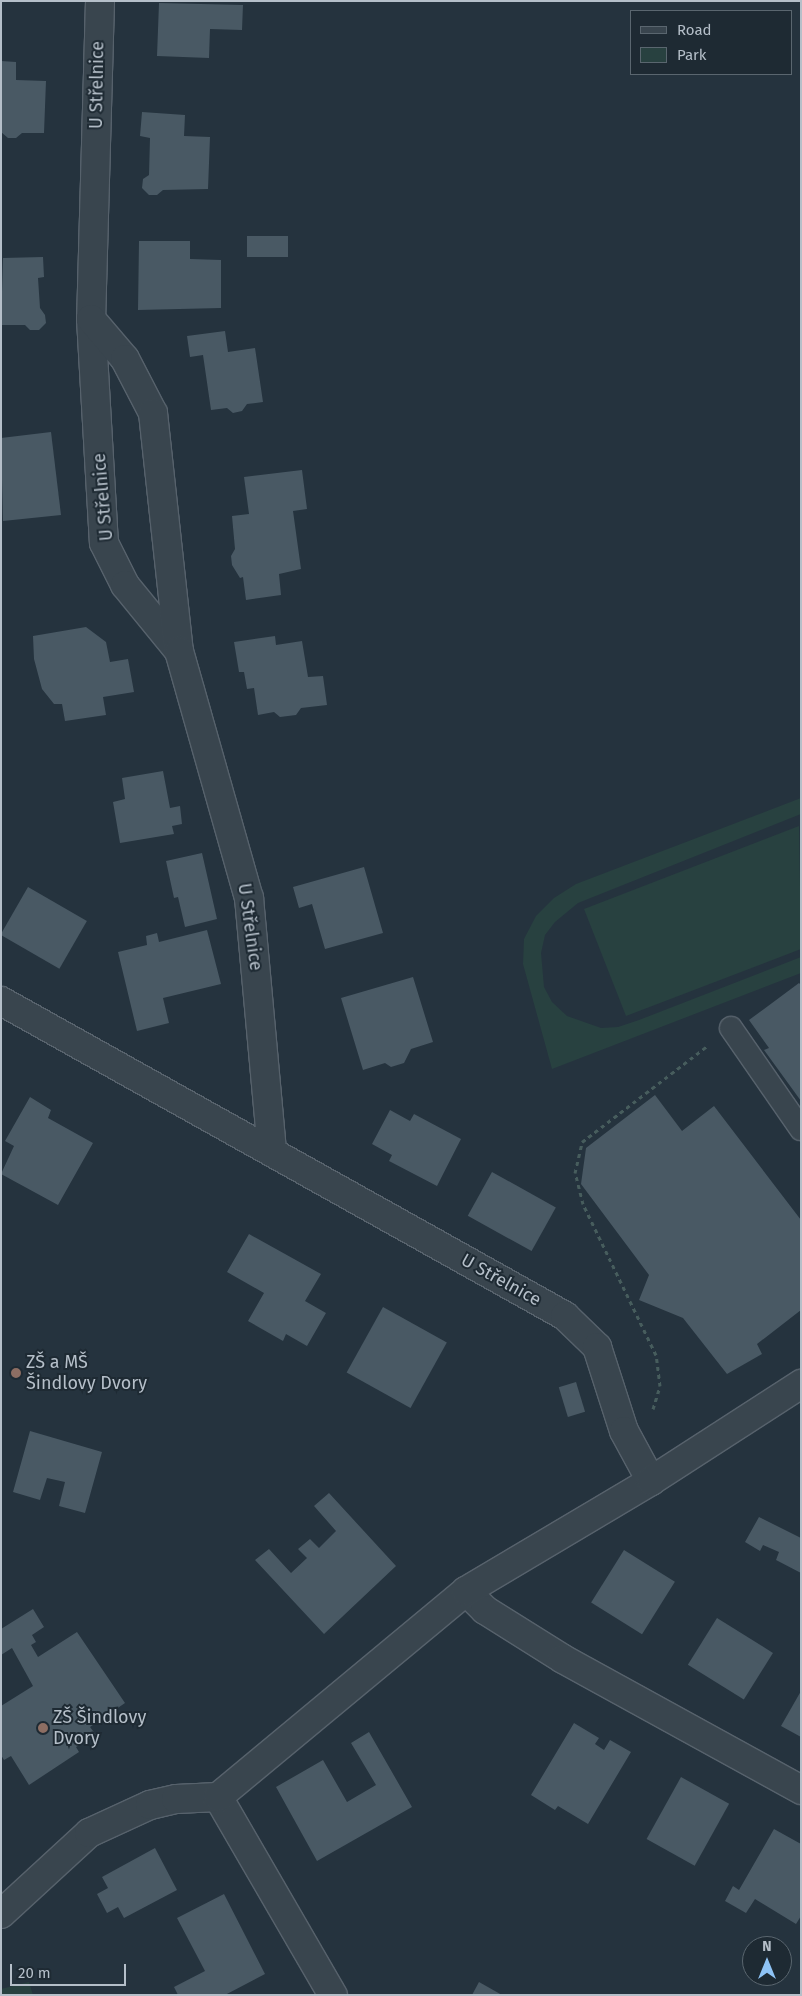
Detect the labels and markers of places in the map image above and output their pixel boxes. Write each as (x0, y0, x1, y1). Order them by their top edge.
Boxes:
place label: ZŠ a MŠ Šindlovy Dvory (26, 1352, 147, 1395)
marker: ZŠ a MŠ Šindlovy Dvory (10, 1367, 22, 1379)
place label: ZŠ Šindlovy Dvory (53, 1707, 146, 1750)
marker: ZŠ Šindlovy Dvory (37, 1722, 49, 1734)

